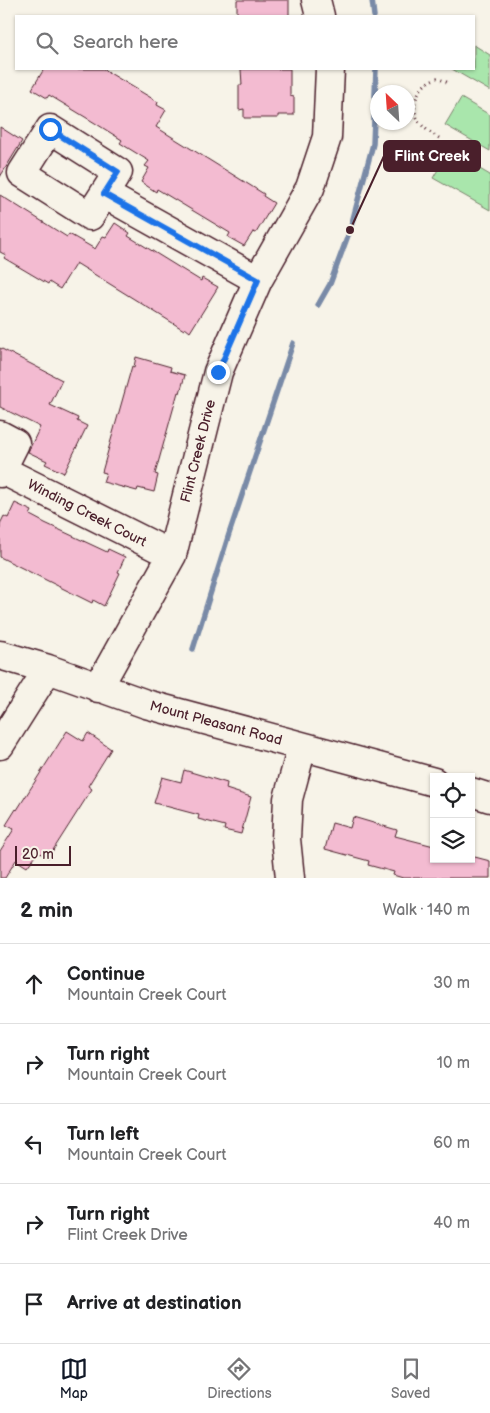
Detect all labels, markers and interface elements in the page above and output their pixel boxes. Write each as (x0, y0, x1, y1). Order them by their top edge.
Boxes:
search box (15, 15, 475, 70)
icon: search (33, 29, 61, 57)
text: Search here (73, 31, 178, 54)
north arrow (370, 85, 415, 130)
route start (39, 118, 62, 141)
callout: Flint Creek (384, 141, 480, 171)
text: Flint Creek (394, 147, 470, 166)
route end (207, 361, 230, 384)
street label: Flint Creek Drive (177, 398, 219, 504)
street label: Winding Creek Court (25, 476, 150, 551)
street label: Mount Pleasant Road (148, 697, 284, 749)
map controls (430, 773, 475, 863)
button: locate (430, 773, 475, 818)
button: layers (430, 818, 475, 863)
scale bar (15, 843, 71, 866)
text: 20 m (22, 846, 54, 863)
text: 2 min (20, 898, 73, 923)
text: Walk · 140 m (383, 901, 470, 920)
text: Continue (67, 963, 145, 986)
icon: ahead (20, 970, 48, 998)
text: 30 m (433, 974, 470, 993)
text: Mountain Creek Court (67, 986, 226, 1005)
text: Turn right (67, 1043, 150, 1066)
icon: right (20, 1050, 48, 1078)
text: 10 m (437, 1054, 470, 1073)
text: Mountain Creek Court (67, 1066, 226, 1085)
text: Turn left (67, 1123, 139, 1146)
icon: left (20, 1130, 48, 1158)
text: 60 m (433, 1134, 470, 1153)
text: Mountain Creek Court (67, 1146, 226, 1165)
text: Turn right (67, 1203, 150, 1226)
icon: right (20, 1210, 48, 1238)
text: 40 m (433, 1214, 470, 1233)
text: Flint Creek Drive (67, 1226, 188, 1245)
icon: arrive (20, 1290, 48, 1318)
text: Arrive at destination (67, 1292, 242, 1315)
tab: Map (60, 1355, 88, 1402)
tab: Directions (207, 1355, 272, 1402)
tab: Saved (391, 1355, 430, 1402)

